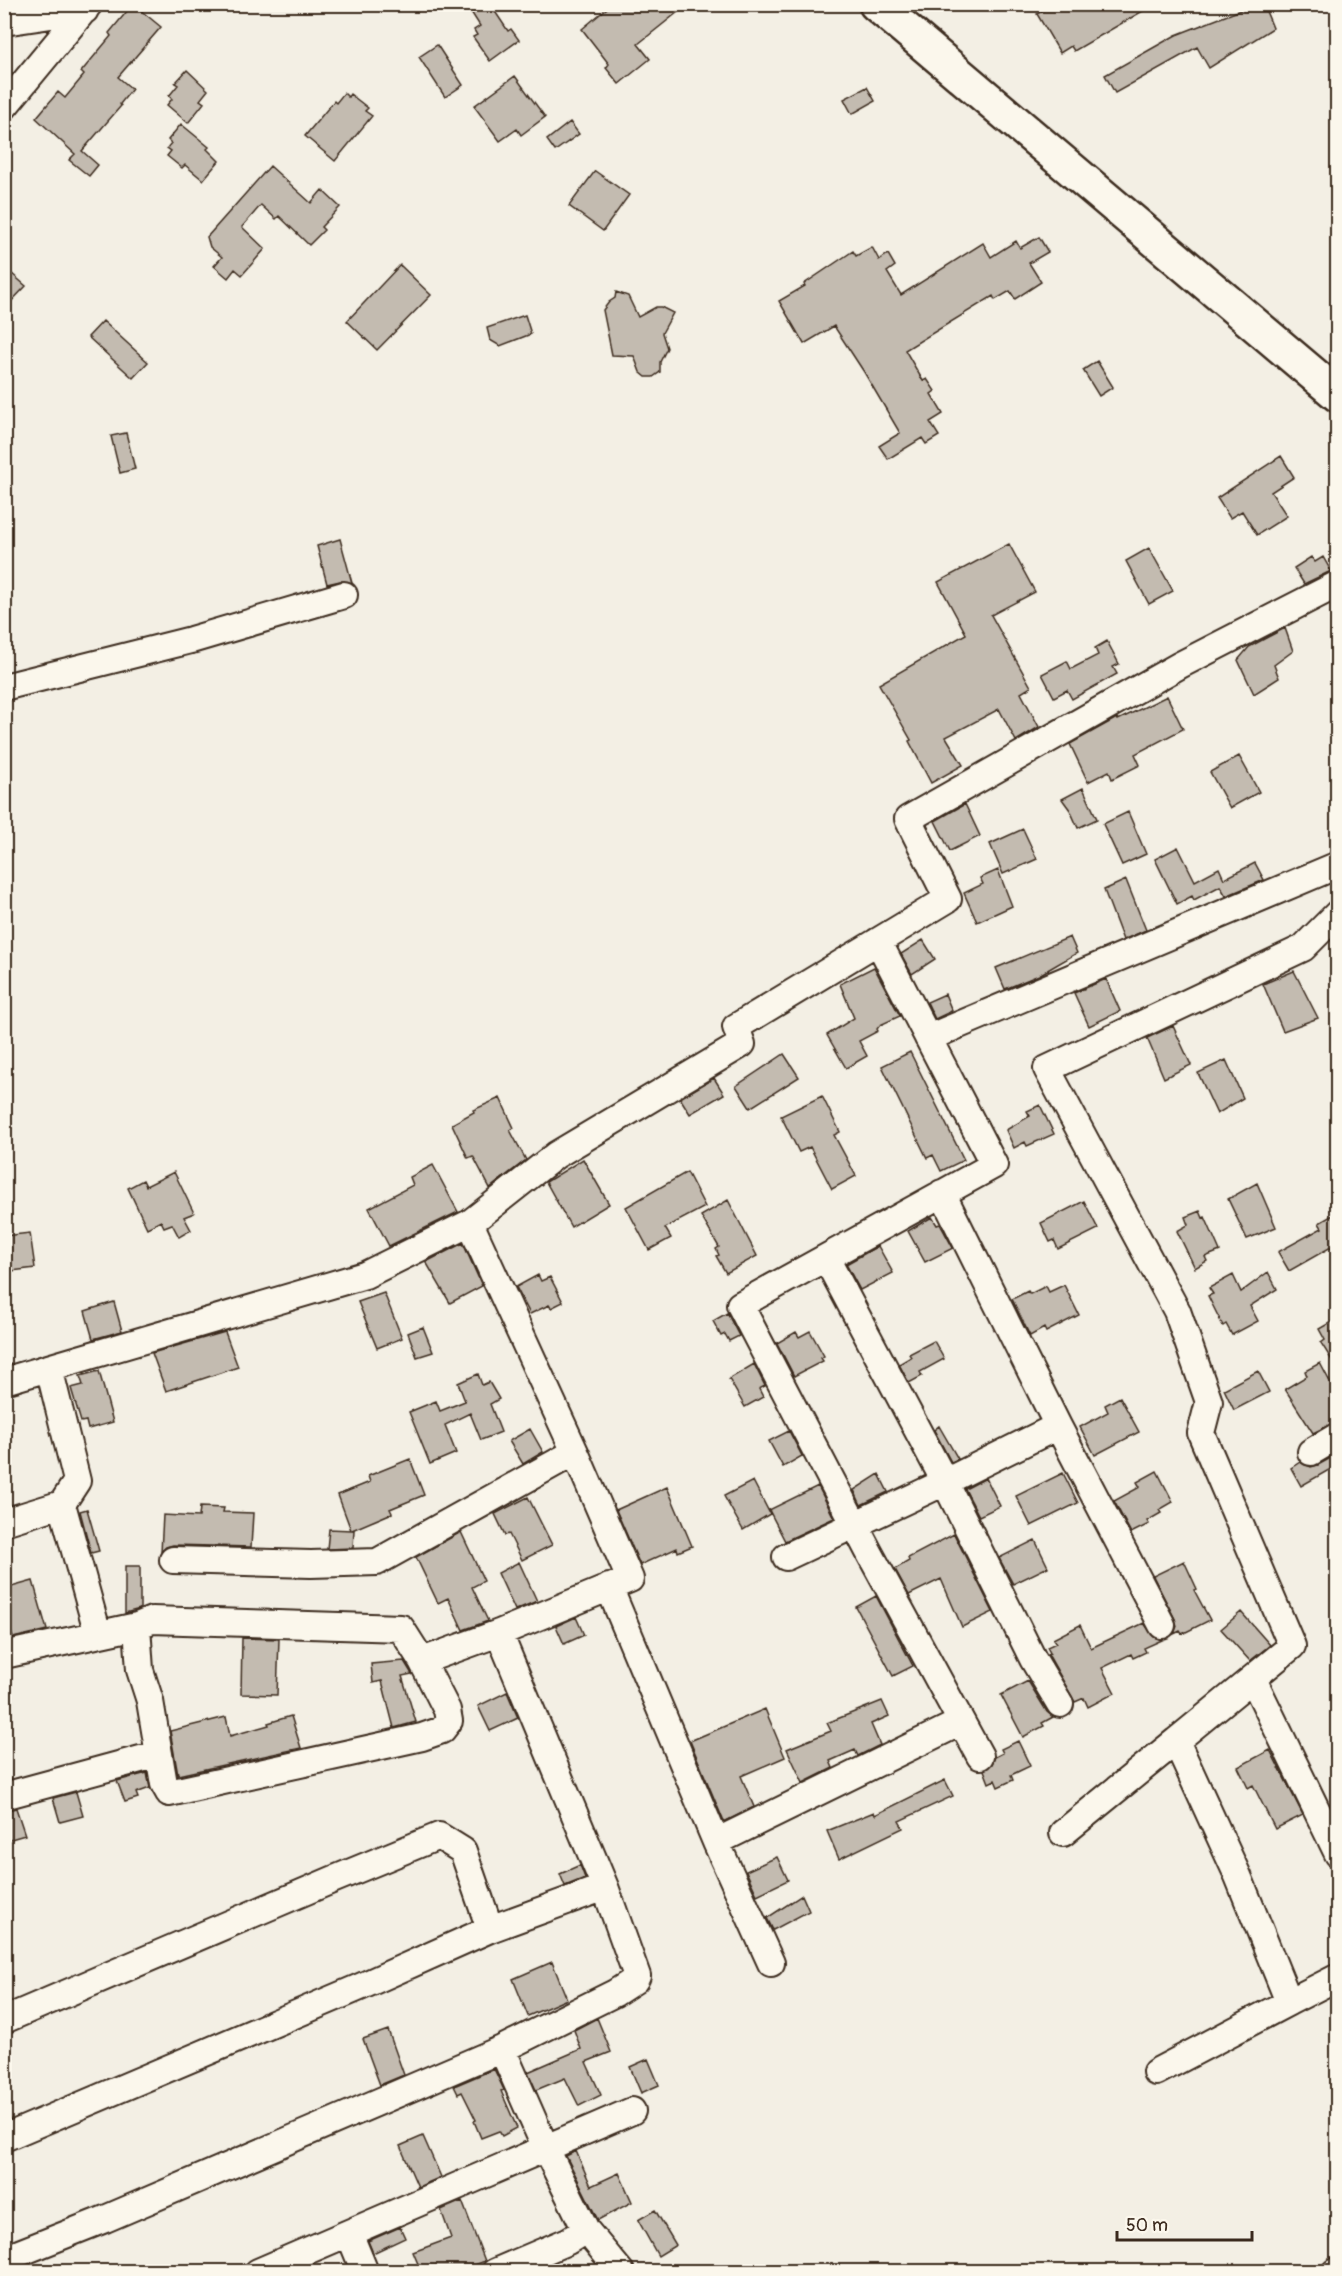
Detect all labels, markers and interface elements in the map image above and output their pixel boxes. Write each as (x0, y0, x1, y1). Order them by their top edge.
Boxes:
scale bar (1117, 2204, 1252, 2242)
text: 50 m (1126, 2214, 1168, 2237)

